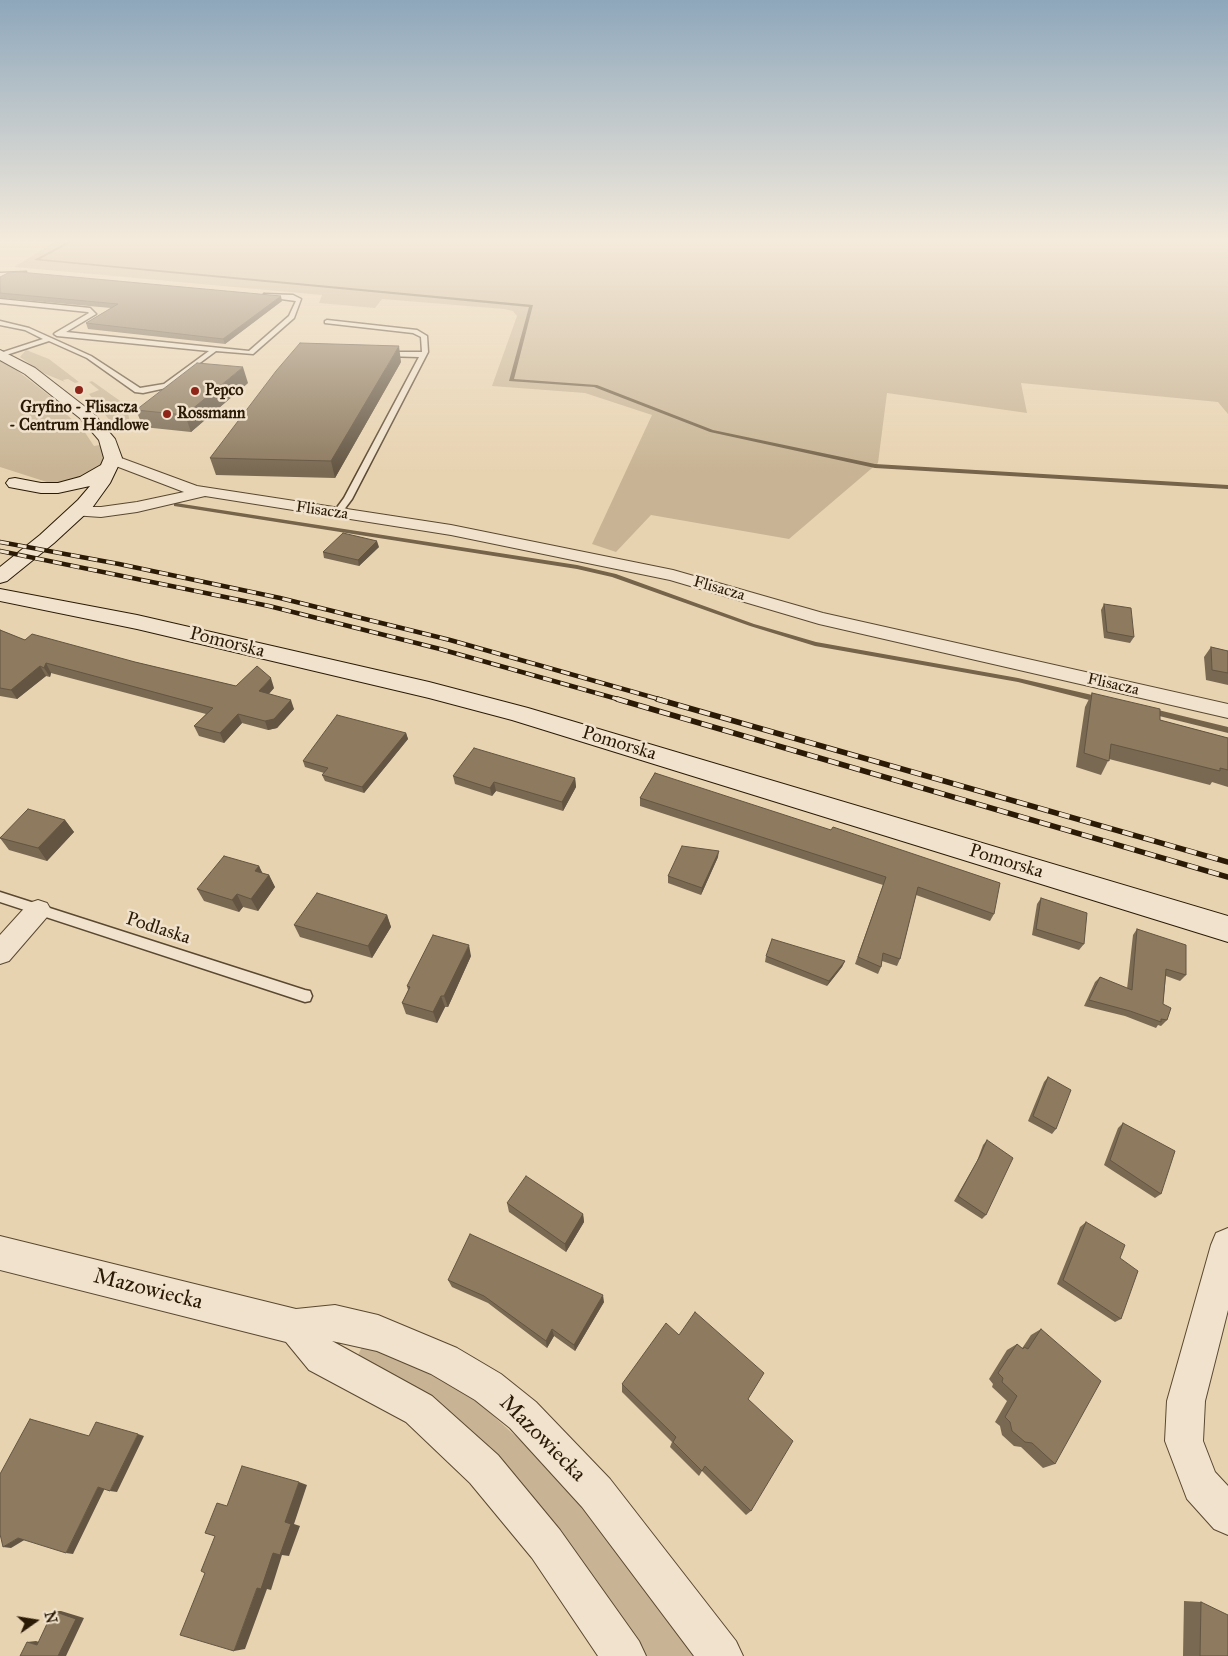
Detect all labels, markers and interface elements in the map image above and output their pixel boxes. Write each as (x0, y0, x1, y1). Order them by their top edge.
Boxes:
place label: Pepco (205, 381, 243, 401)
marker: Gryfino - Flisacza - Centrum Handlowe (73, 384, 85, 396)
marker: Pepco (189, 385, 201, 397)
place label: Gryfino - Flisacza - Centrum Handlowe (9, 398, 149, 436)
place label: Rossmann (177, 404, 245, 424)
marker: Rossmann (161, 408, 173, 420)
street label: Flisacza (295, 498, 349, 524)
street label: Flisacza (691, 573, 747, 605)
street label: Pomorska (187, 623, 267, 663)
street label: Flisacza (1085, 670, 1141, 700)
street label: Pomorska (579, 722, 659, 766)
street label: Pomorska (966, 840, 1046, 884)
street label: Podlaska (123, 908, 193, 950)
street label: Mazowiecka (91, 1264, 205, 1316)
street label: Mazowiecka (493, 1390, 591, 1488)
north arrow (10, 1596, 60, 1646)
text: N (40, 1610, 60, 1625)

